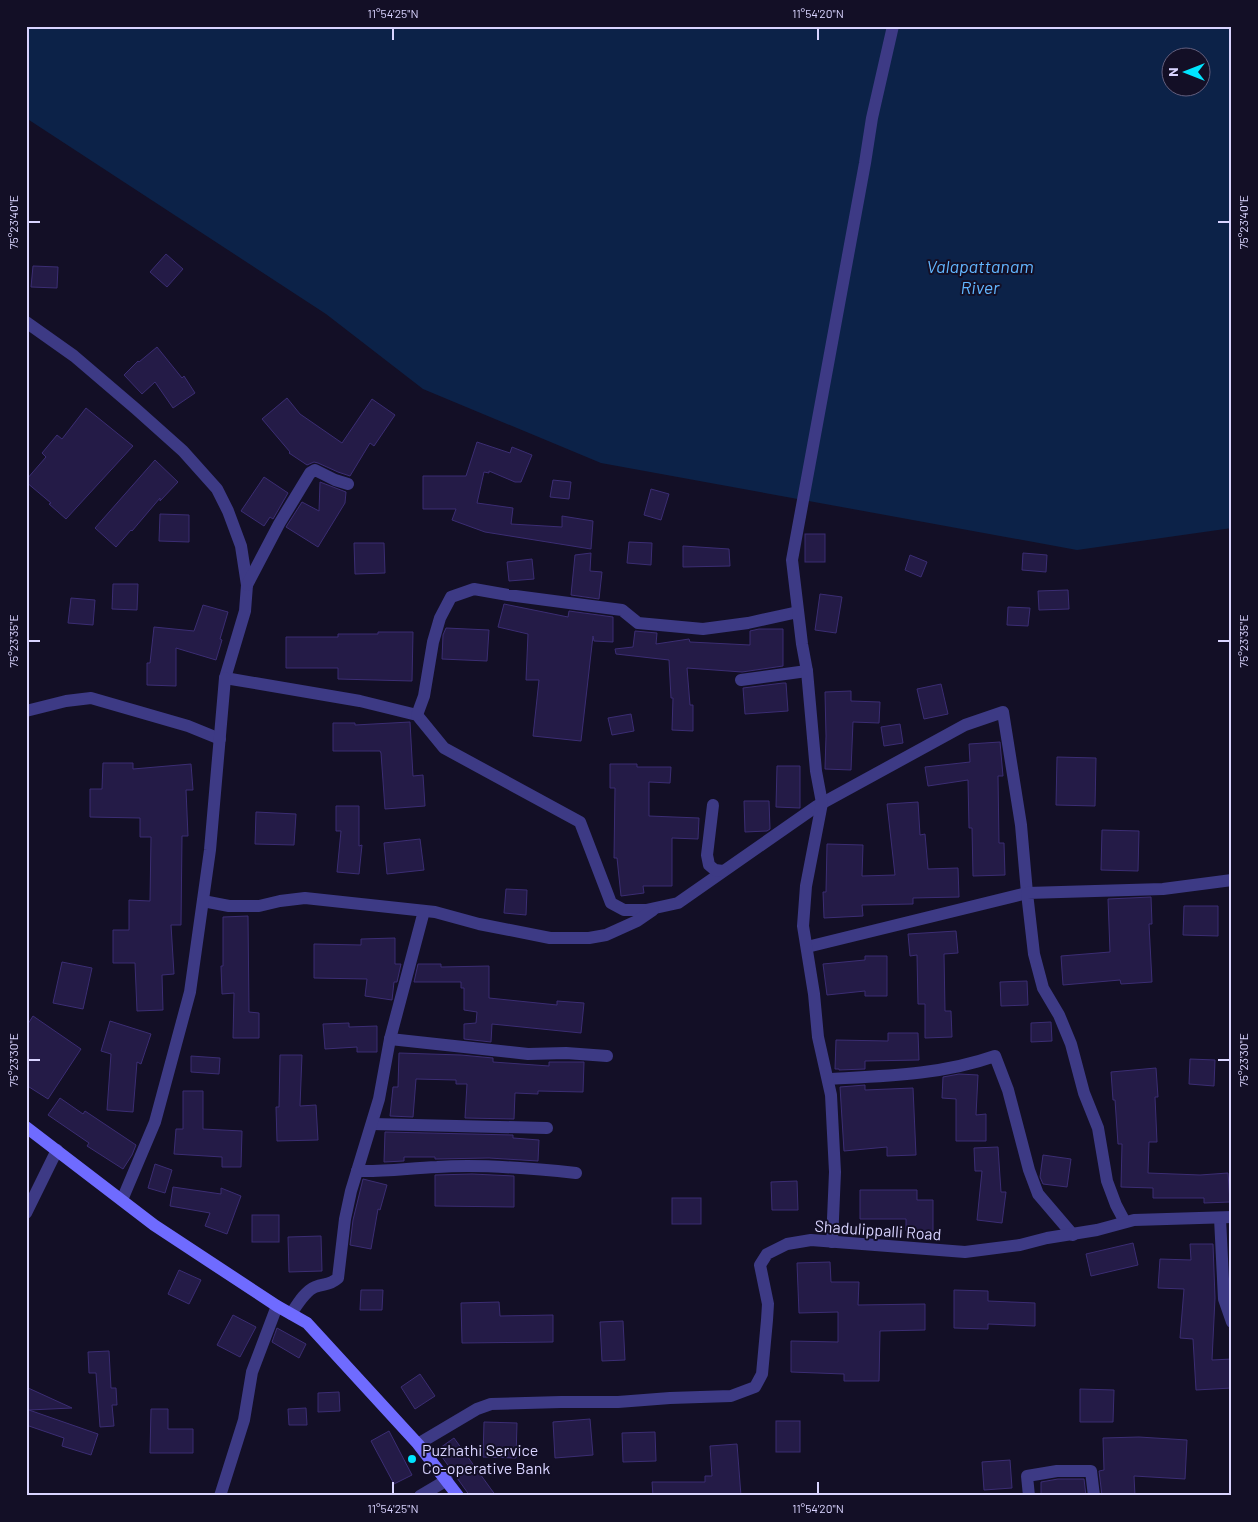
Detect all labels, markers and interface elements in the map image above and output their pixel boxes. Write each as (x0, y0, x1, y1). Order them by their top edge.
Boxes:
text: 11°54'25"N (367, 6, 419, 20)
text: 11°54'20"N (792, 6, 844, 20)
north arrow (1160, 48, 1210, 98)
text: N (1164, 67, 1181, 77)
text: 75°23'40"E (6, 195, 20, 249)
text: 75°23'40"E (1236, 195, 1250, 249)
water label: Valapattanam River (926, 255, 1034, 298)
text: 75°23'35"E (6, 614, 20, 668)
text: 75°23'35"E (1236, 614, 1250, 668)
text: 75°23'30"E (6, 1033, 20, 1087)
text: 75°23'30"E (1236, 1033, 1250, 1087)
street label: Shadulippalli Road (814, 1216, 942, 1243)
place label: Puzhathi Service Co-operative Bank (422, 1440, 550, 1477)
marker: Puzhathi Service Co-operative Bank (406, 1453, 418, 1465)
text: 11°54'25"N (367, 1501, 419, 1515)
text: 11°54'20"N (792, 1501, 844, 1515)

